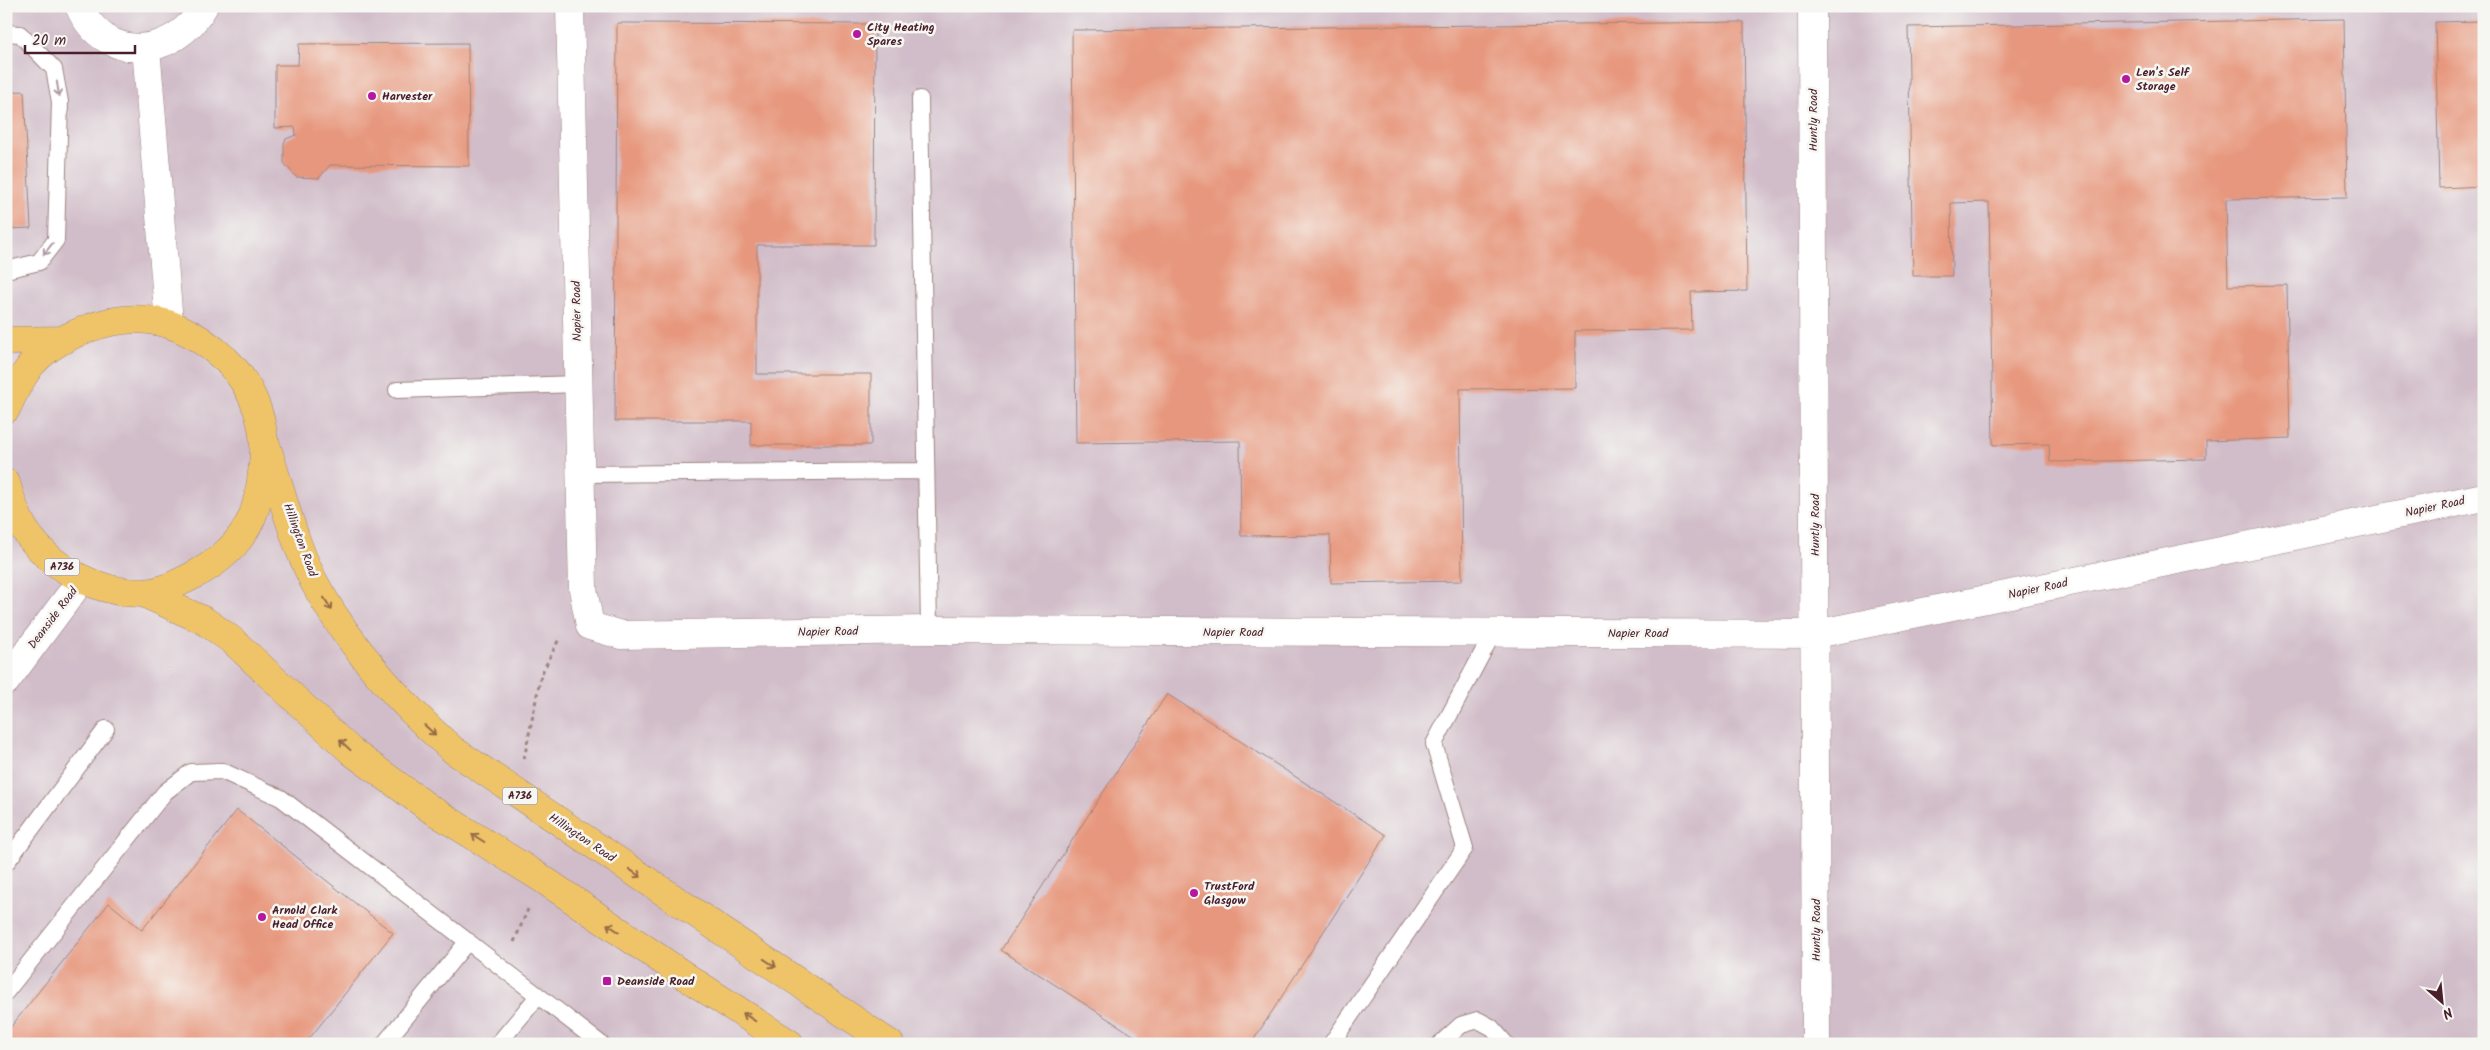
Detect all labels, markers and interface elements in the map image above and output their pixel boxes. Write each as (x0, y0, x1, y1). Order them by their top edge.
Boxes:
place label: City Heating Spares (867, 18, 935, 51)
scale bar (25, 22, 135, 54)
marker: City Heating Spares (851, 28, 863, 40)
text: 20 m (32, 29, 66, 53)
place label: Len's Self Storage (2136, 63, 2191, 96)
marker: Len's Self Storage (2120, 73, 2132, 85)
one-way arrow (53, 81, 63, 97)
place label: Harvester (382, 87, 433, 106)
street label: Huntly Road (1804, 88, 1823, 151)
marker: Harvester (366, 90, 378, 102)
one-way arrow (43, 242, 54, 255)
street label: Napier Road (567, 280, 587, 341)
street label: Napier Road (2403, 491, 2468, 523)
street label: Huntly Road (1806, 493, 1825, 556)
street label: Hillington Road (278, 501, 322, 580)
road number: A736 (44, 558, 80, 576)
street label: Napier Road (2006, 573, 2071, 605)
street label: Deanside Road (23, 582, 83, 653)
one-way arrow (323, 597, 333, 611)
street label: Napier Road (798, 622, 859, 642)
street label: Napier Road (1203, 623, 1264, 642)
street label: Napier Road (1608, 624, 1669, 643)
one-way arrow (423, 724, 436, 736)
one-way arrow (338, 739, 351, 751)
road number: A736 (502, 788, 538, 804)
street label: Hillington Road (545, 809, 620, 868)
one-way arrow (471, 833, 485, 843)
one-way arrow (627, 868, 641, 878)
place label: TrustFord Glasgow (1204, 877, 1255, 910)
marker: TrustFord Glasgow (1188, 887, 1200, 899)
street label: Huntly Road (1807, 898, 1826, 961)
place label: Arnold Clark Head Office (272, 901, 338, 934)
marker: Arnold Clark Head Office (256, 911, 268, 923)
one-way arrow (607, 923, 621, 933)
one-way arrow (763, 958, 777, 968)
place label: Deanside Road (617, 972, 695, 991)
marker: Deanside Road (601, 975, 613, 987)
north arrow (2418, 978, 2468, 1028)
text: N (2438, 1001, 2456, 1025)
one-way arrow (742, 1012, 756, 1023)

